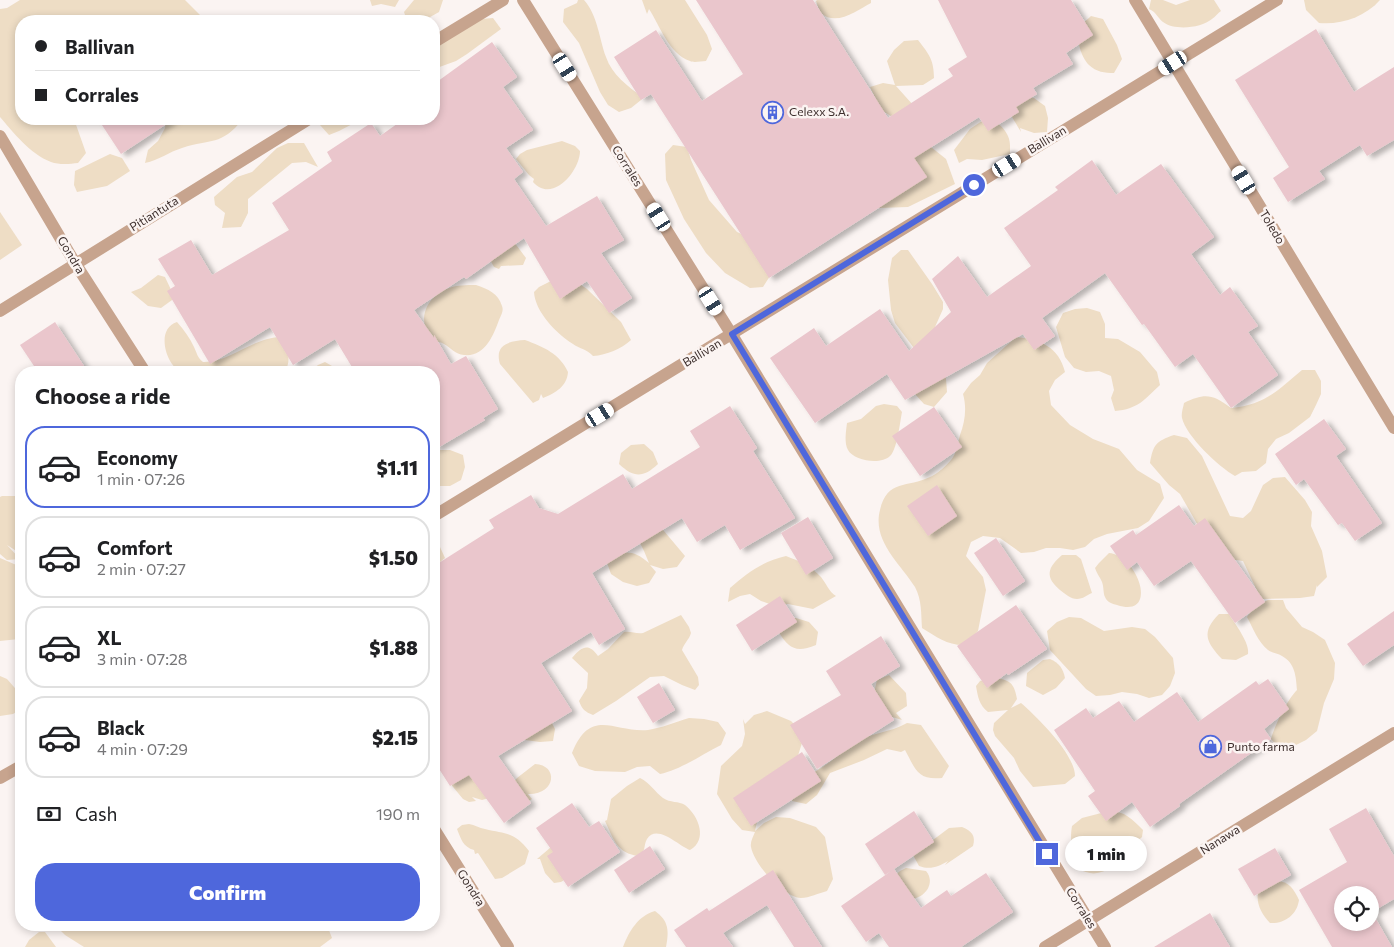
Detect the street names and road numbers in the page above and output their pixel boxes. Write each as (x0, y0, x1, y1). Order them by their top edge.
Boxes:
street label: Ballivan (1025, 122, 1068, 156)
street label: Corrales (610, 142, 646, 189)
street label: Pitiantuta (127, 193, 180, 234)
street label: Toledo (1257, 207, 1288, 246)
street label: Gondra (55, 233, 88, 276)
street label: Ballivan (680, 335, 723, 369)
street label: Nanawa (1197, 822, 1242, 857)
street label: Gondra (455, 866, 489, 908)
street label: Corrales (1064, 884, 1100, 931)

